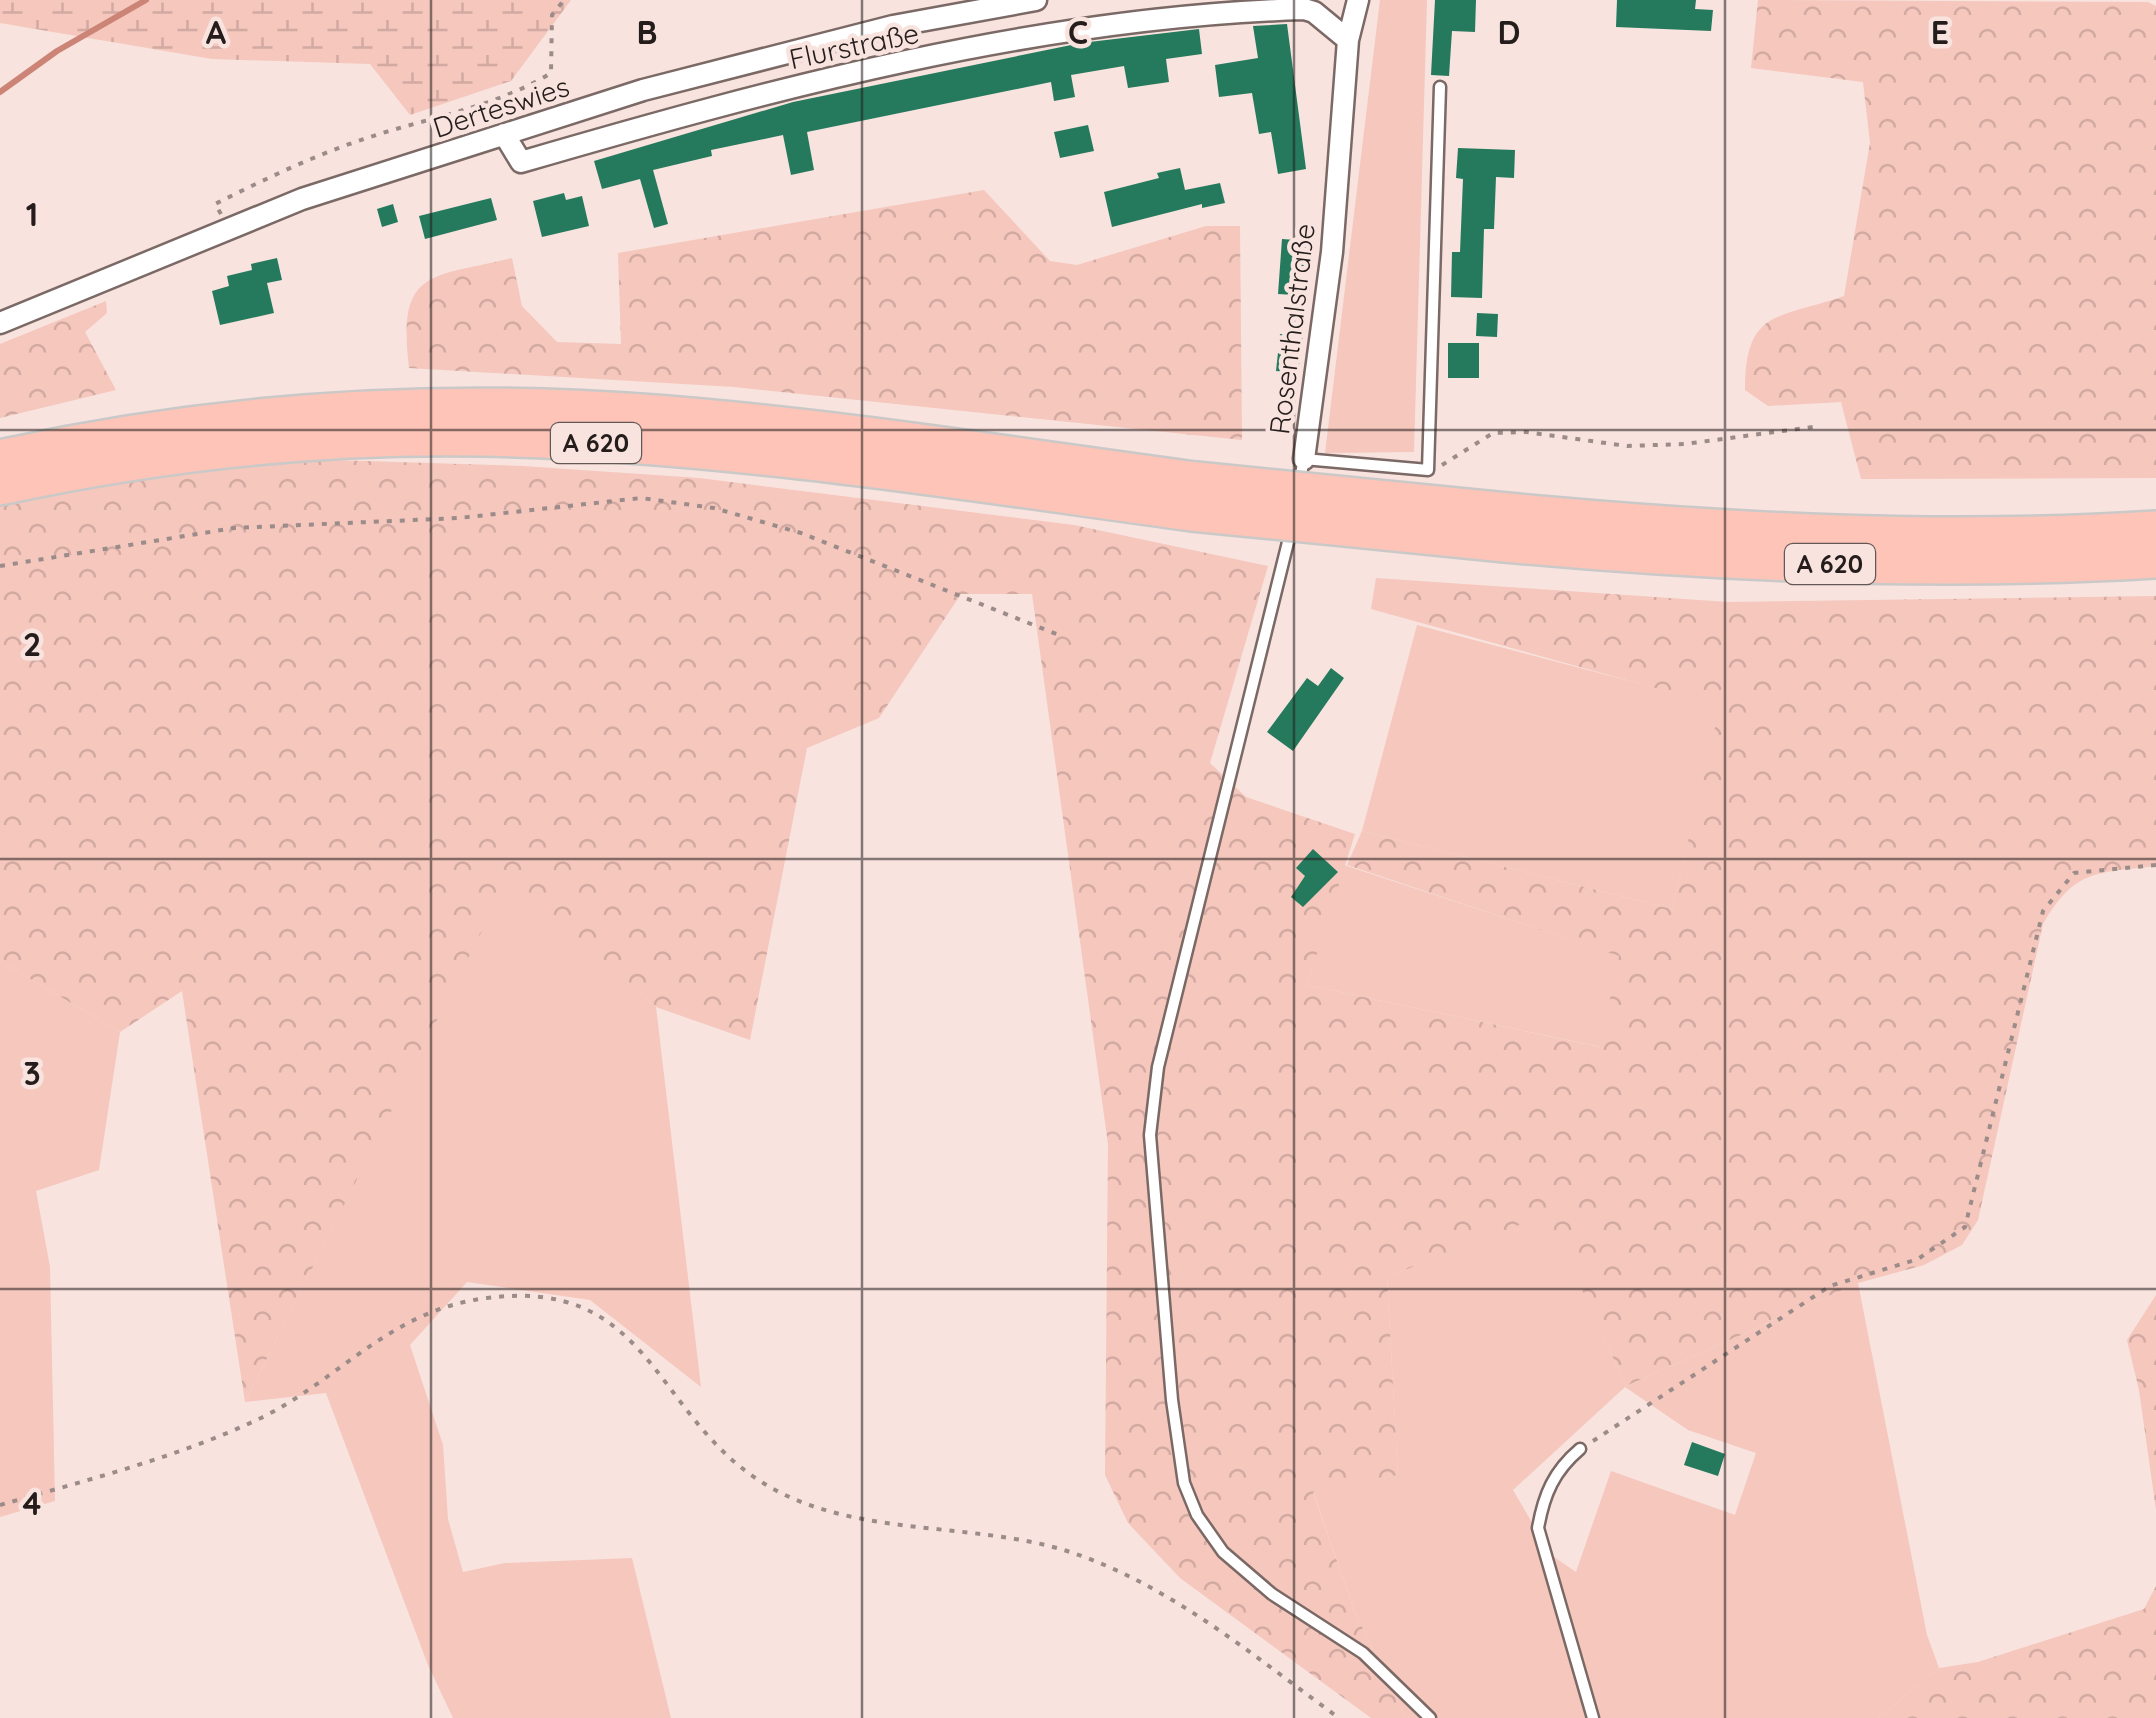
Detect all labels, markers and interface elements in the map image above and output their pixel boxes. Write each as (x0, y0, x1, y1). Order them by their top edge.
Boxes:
text: A (206, 12, 227, 52)
text: B (637, 12, 657, 52)
text: C (1068, 12, 1088, 52)
text: D (1498, 12, 1520, 52)
text: E (1931, 12, 1949, 52)
street label: Flurstraße (786, 15, 922, 76)
street label: Derteswies (428, 68, 573, 145)
text: 1 (26, 194, 38, 234)
street label: Rosenthalstraße (1261, 221, 1322, 436)
road number: A 620 (551, 423, 641, 463)
road number: A 620 (1785, 544, 1875, 584)
text: 2 (23, 624, 41, 664)
text: 3 (23, 1053, 41, 1093)
text: 4 (23, 1483, 42, 1523)

